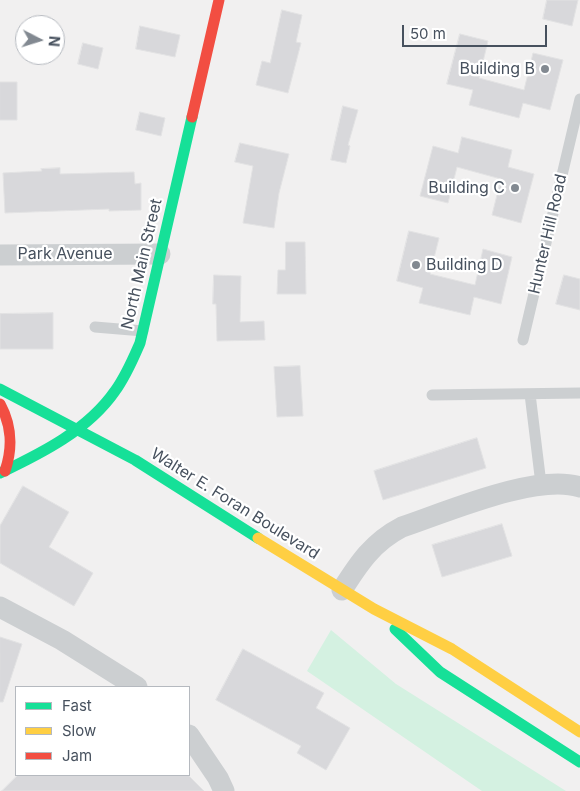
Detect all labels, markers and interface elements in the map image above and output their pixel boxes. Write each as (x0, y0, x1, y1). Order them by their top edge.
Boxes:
north arrow (15, 15, 65, 65)
scale bar (405, 15, 550, 47)
text: 50 m (410, 24, 446, 43)
text: N (46, 35, 63, 47)
place label: Building B (459, 59, 535, 79)
marker: Building B (539, 63, 551, 75)
street label: Hunter Hill Road (525, 172, 571, 296)
place label: Building C (428, 178, 505, 198)
marker: Building C (509, 182, 521, 194)
street label: North Main Street (118, 197, 166, 331)
street label: Park Avenue (18, 244, 112, 264)
place label: Building D (426, 255, 503, 275)
marker: Building D (410, 259, 422, 271)
street label: Walter E. Foran Boulevard (147, 444, 323, 564)
legend (15, 686, 190, 776)
text: Fast (62, 696, 92, 715)
text: Slow (62, 721, 96, 740)
text: Jam (62, 746, 92, 765)

